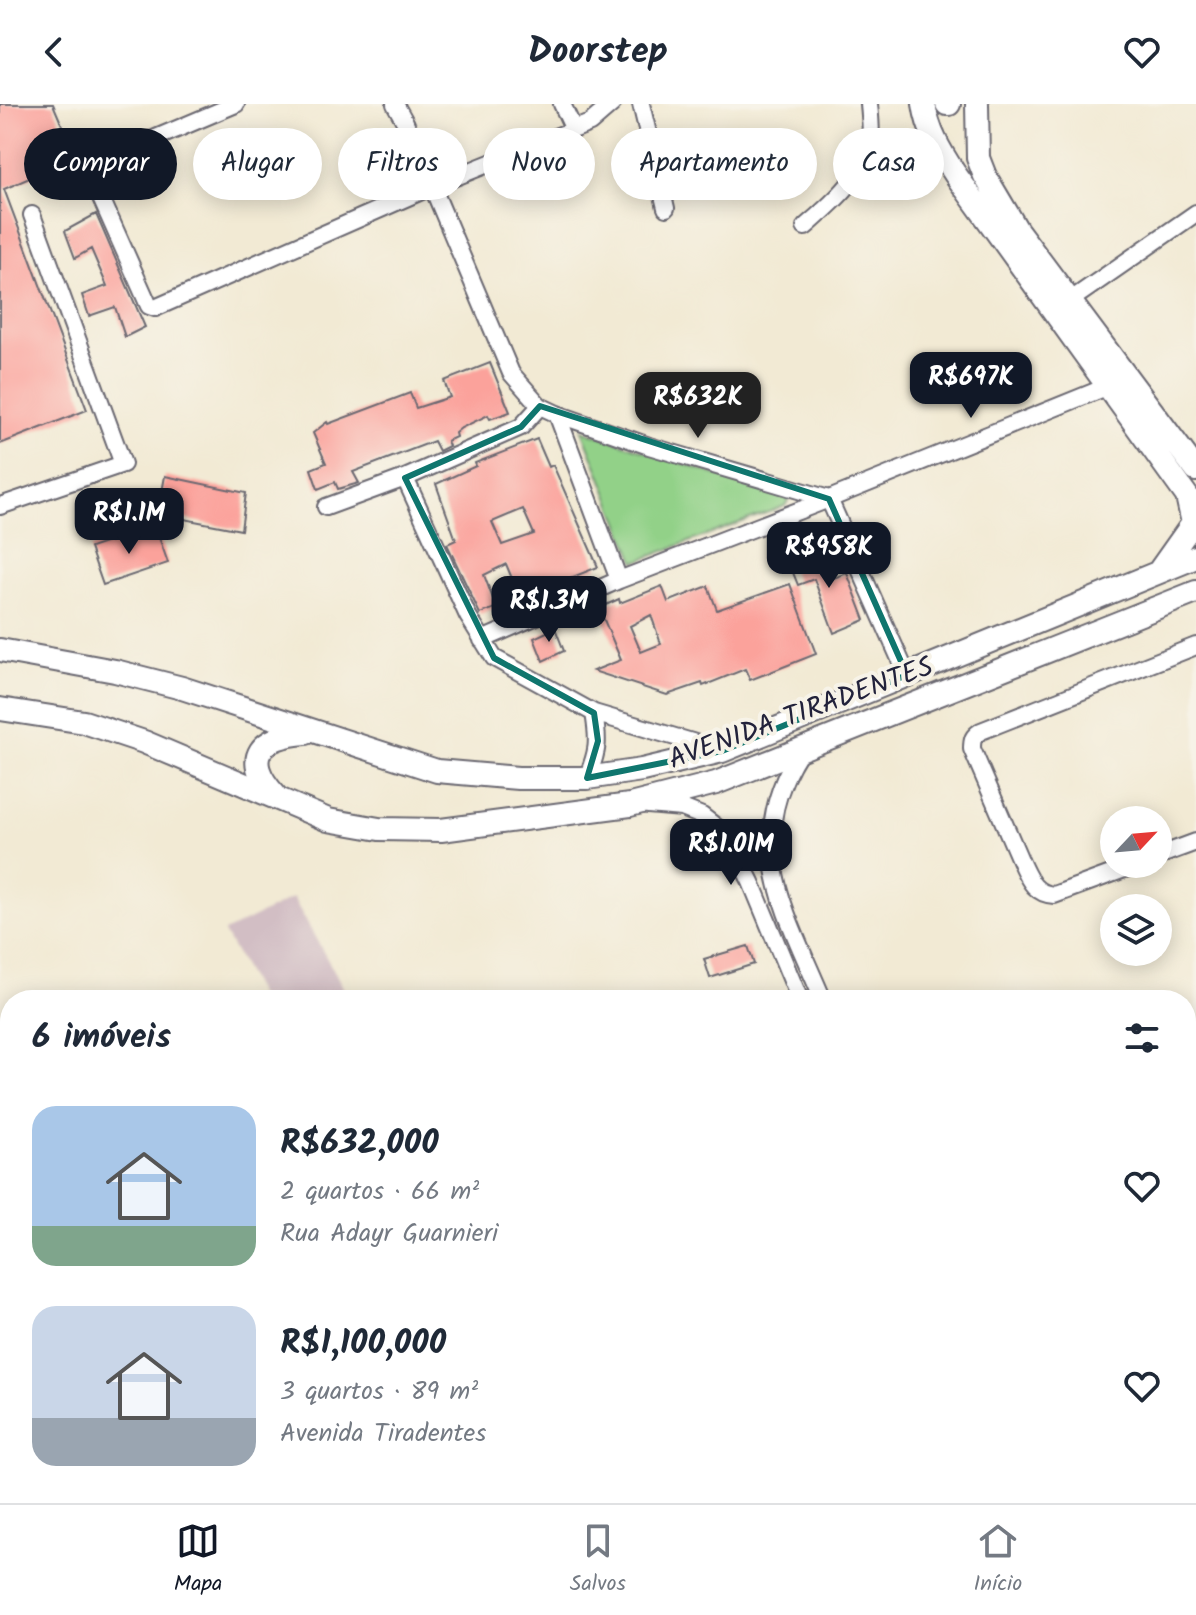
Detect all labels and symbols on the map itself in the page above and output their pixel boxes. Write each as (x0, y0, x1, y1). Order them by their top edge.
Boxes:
pin: R$697K (906, 352, 1036, 420)
pin: R$632K (633, 372, 763, 440)
pin: R$1.1M (64, 488, 194, 556)
pin: R$958K (764, 522, 894, 590)
pin: R$1.3M (484, 576, 614, 644)
street label: AVENIDA TIRADENTES (662, 645, 940, 783)
north arrow (1100, 806, 1172, 878)
pin: R$1.01M (657, 819, 805, 887)

